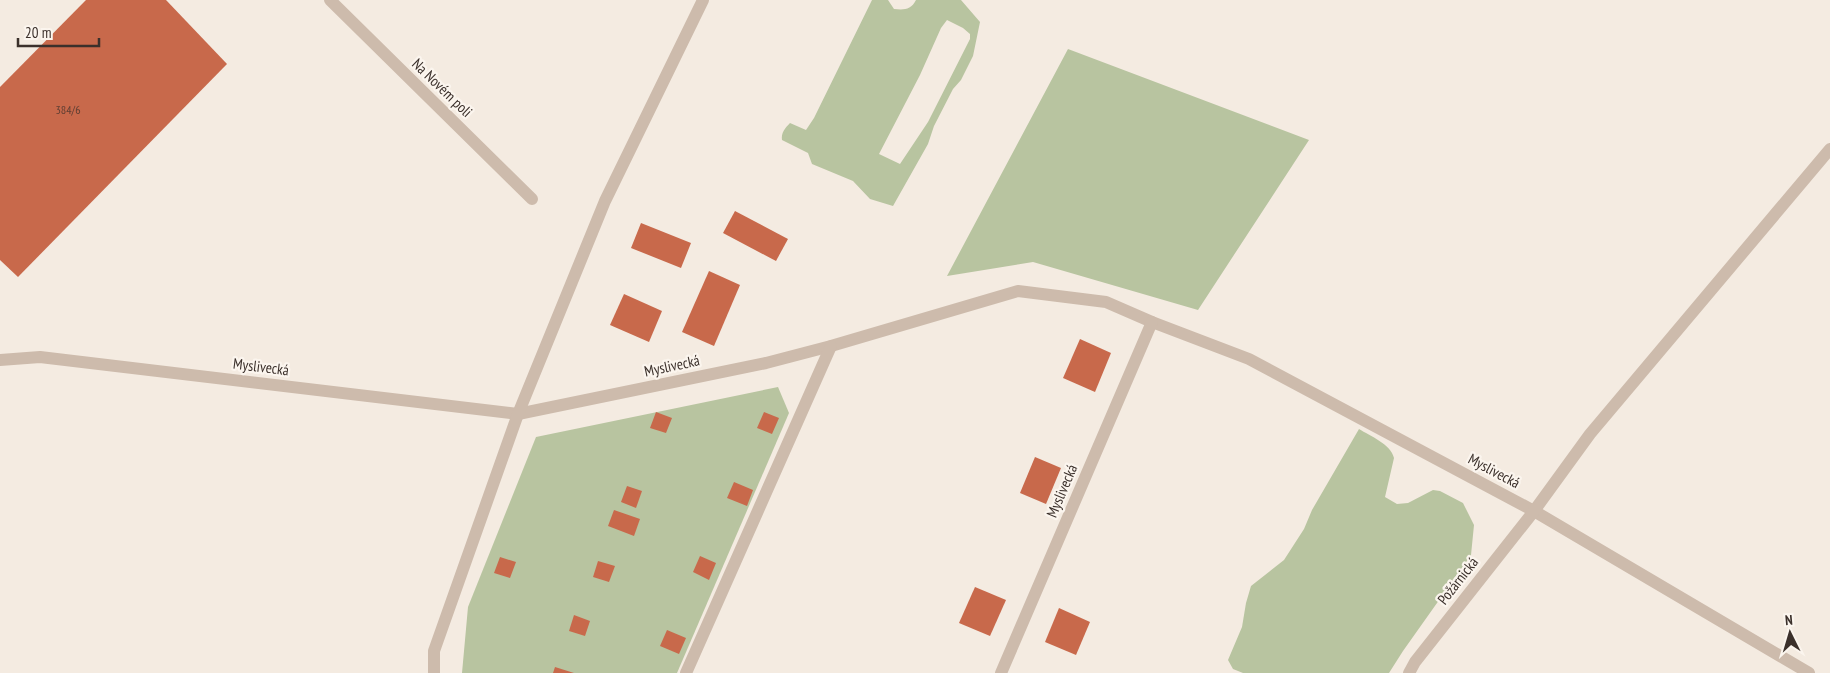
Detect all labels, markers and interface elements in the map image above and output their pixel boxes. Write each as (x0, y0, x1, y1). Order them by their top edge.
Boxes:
scale bar (18, 15, 99, 47)
text: 20 m (25, 23, 51, 42)
street label: Na Novém poli (408, 54, 476, 121)
house number: 384/6 (55, 102, 81, 117)
street label: Myslivecká (642, 350, 701, 381)
street label: Myslivecká (232, 354, 290, 379)
street label: Myslivecká (1465, 449, 1523, 492)
street label: Myslivecká (1042, 461, 1081, 520)
street label: Požárnická (1433, 553, 1482, 608)
north arrow (1765, 608, 1815, 658)
text: N (1784, 611, 1793, 629)

